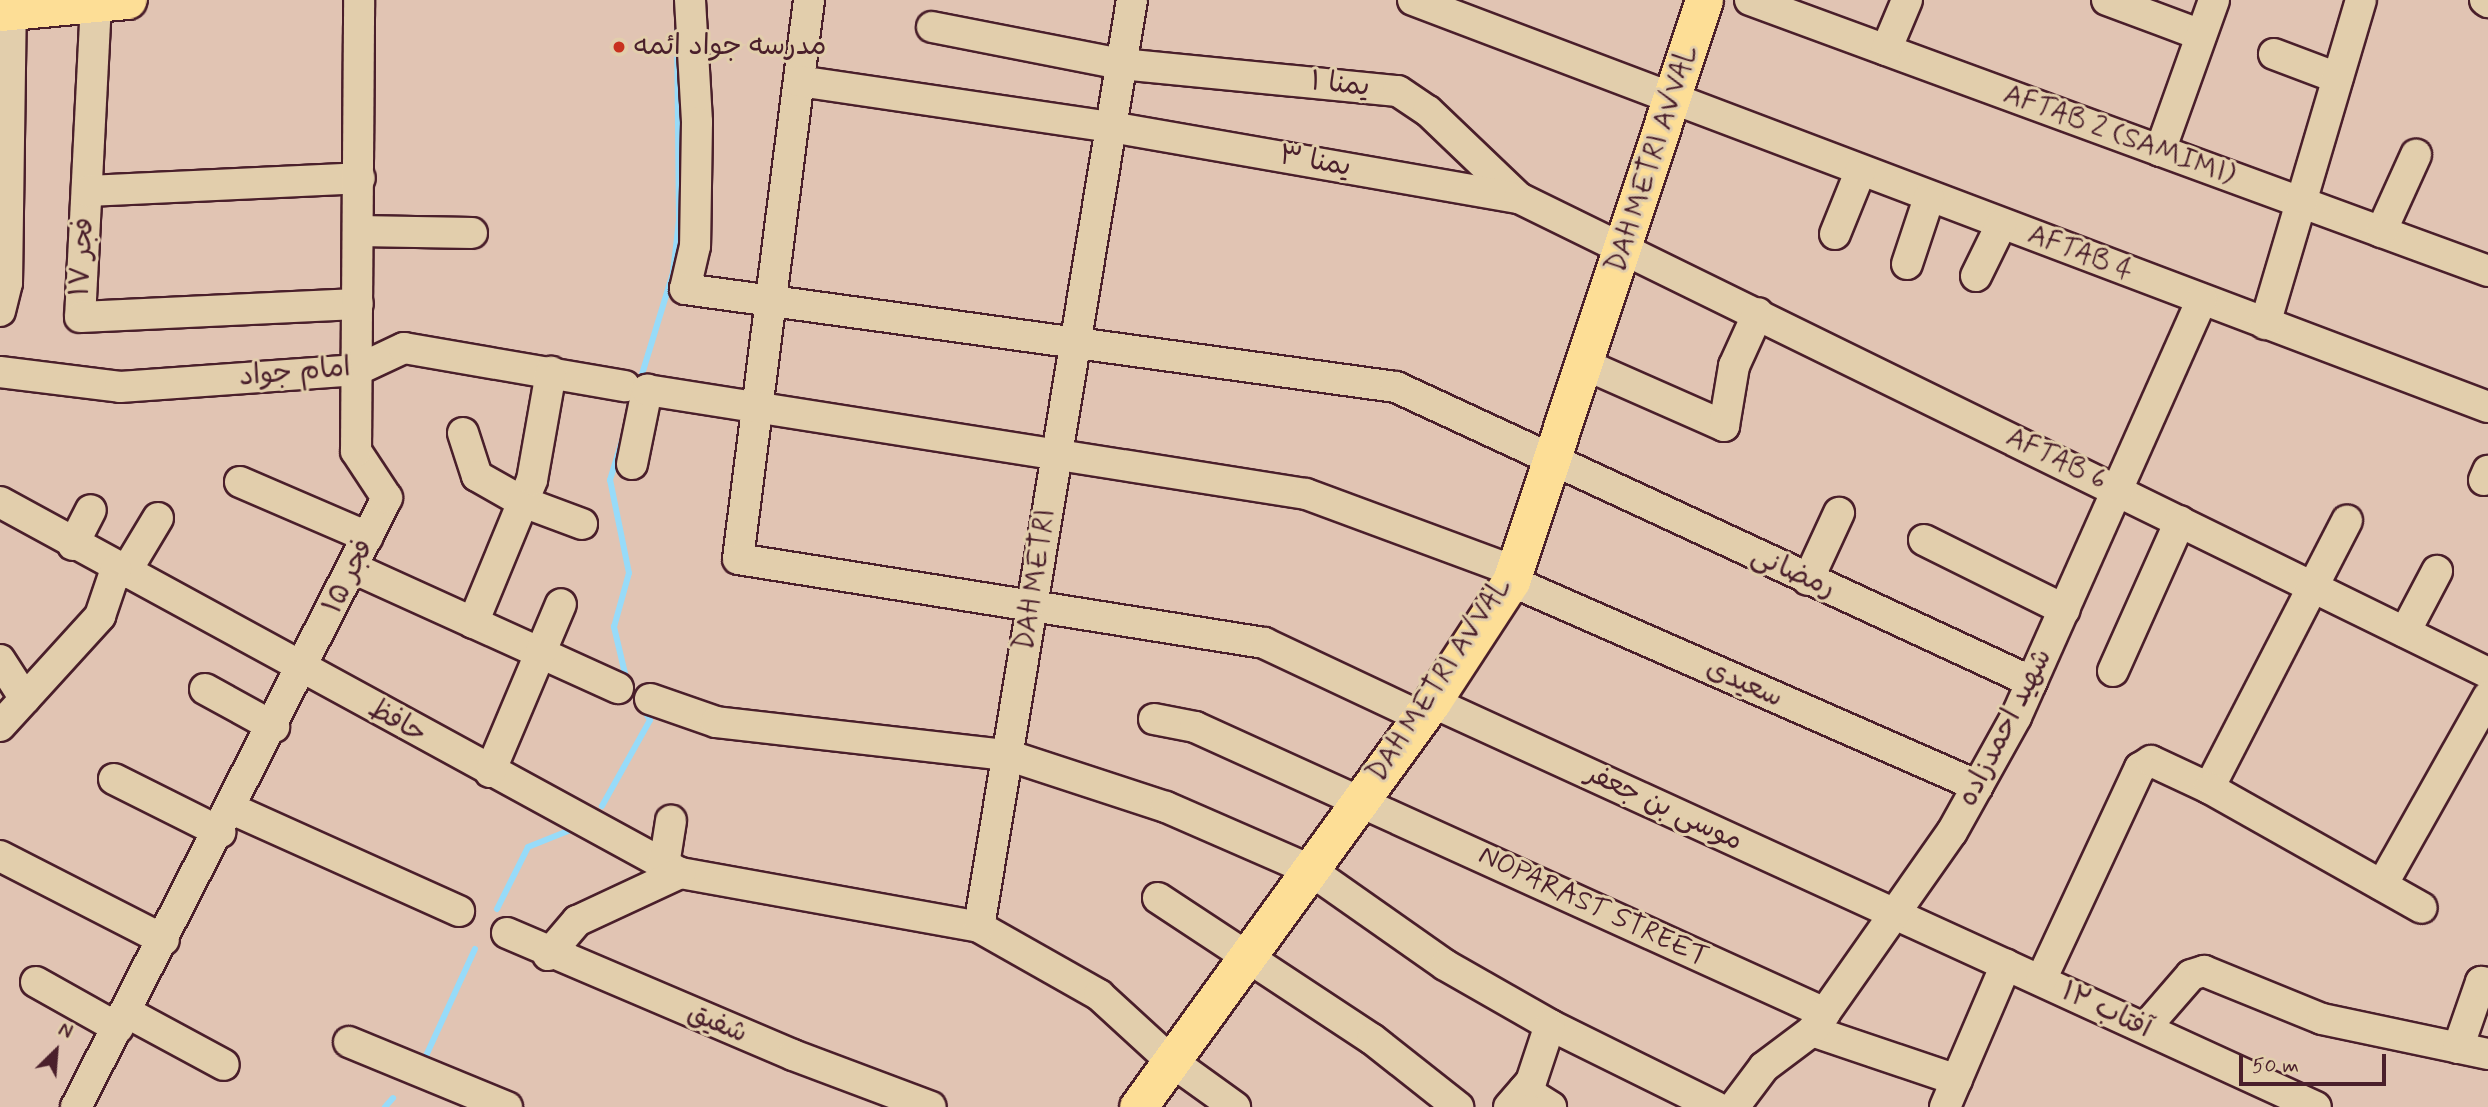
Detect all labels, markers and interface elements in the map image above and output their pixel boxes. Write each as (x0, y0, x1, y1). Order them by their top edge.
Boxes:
place label: مدرسه جواد ائمه (633, 30, 827, 64)
street label: DAH METRI AVVAL (1598, 35, 1708, 283)
marker: مدرسه جواد ائمه (611, 39, 627, 55)
street label: یمنا ۱ (1309, 65, 1371, 105)
street label: AFTAB 2 (SAMIMI) (1999, 78, 2239, 194)
street label: یمنا ۳ (1277, 139, 1353, 185)
street label: فجر ۱۷ (64, 217, 102, 297)
street label: AFTAB 4 (2023, 219, 2137, 289)
street label: امام جواد (238, 351, 352, 395)
street label: AFTAB 6 (2000, 421, 2112, 499)
street label: DAH METRI (1007, 501, 1065, 659)
street label: فجر ۱۵ (317, 534, 381, 620)
street label: رمضانی (1746, 540, 1840, 606)
street label: DAH METRI AVVAL (1358, 566, 1522, 794)
street label: شهید احمدزاده (1952, 644, 2060, 812)
street label: سعیدی (1700, 652, 1788, 716)
street label: حافظ (362, 692, 432, 752)
street label: موسی بن جعفر (1581, 757, 1747, 859)
street label: NOPARAST STREET (1471, 838, 1715, 976)
street label: آفتاب ۱۲ (2055, 976, 2157, 1046)
street label: شفیق (682, 996, 752, 1052)
north arrow (21, 1016, 91, 1086)
text: N (54, 1018, 76, 1046)
scale bar (2243, 1040, 2390, 1084)
text: 50 m (2252, 1052, 2299, 1080)

